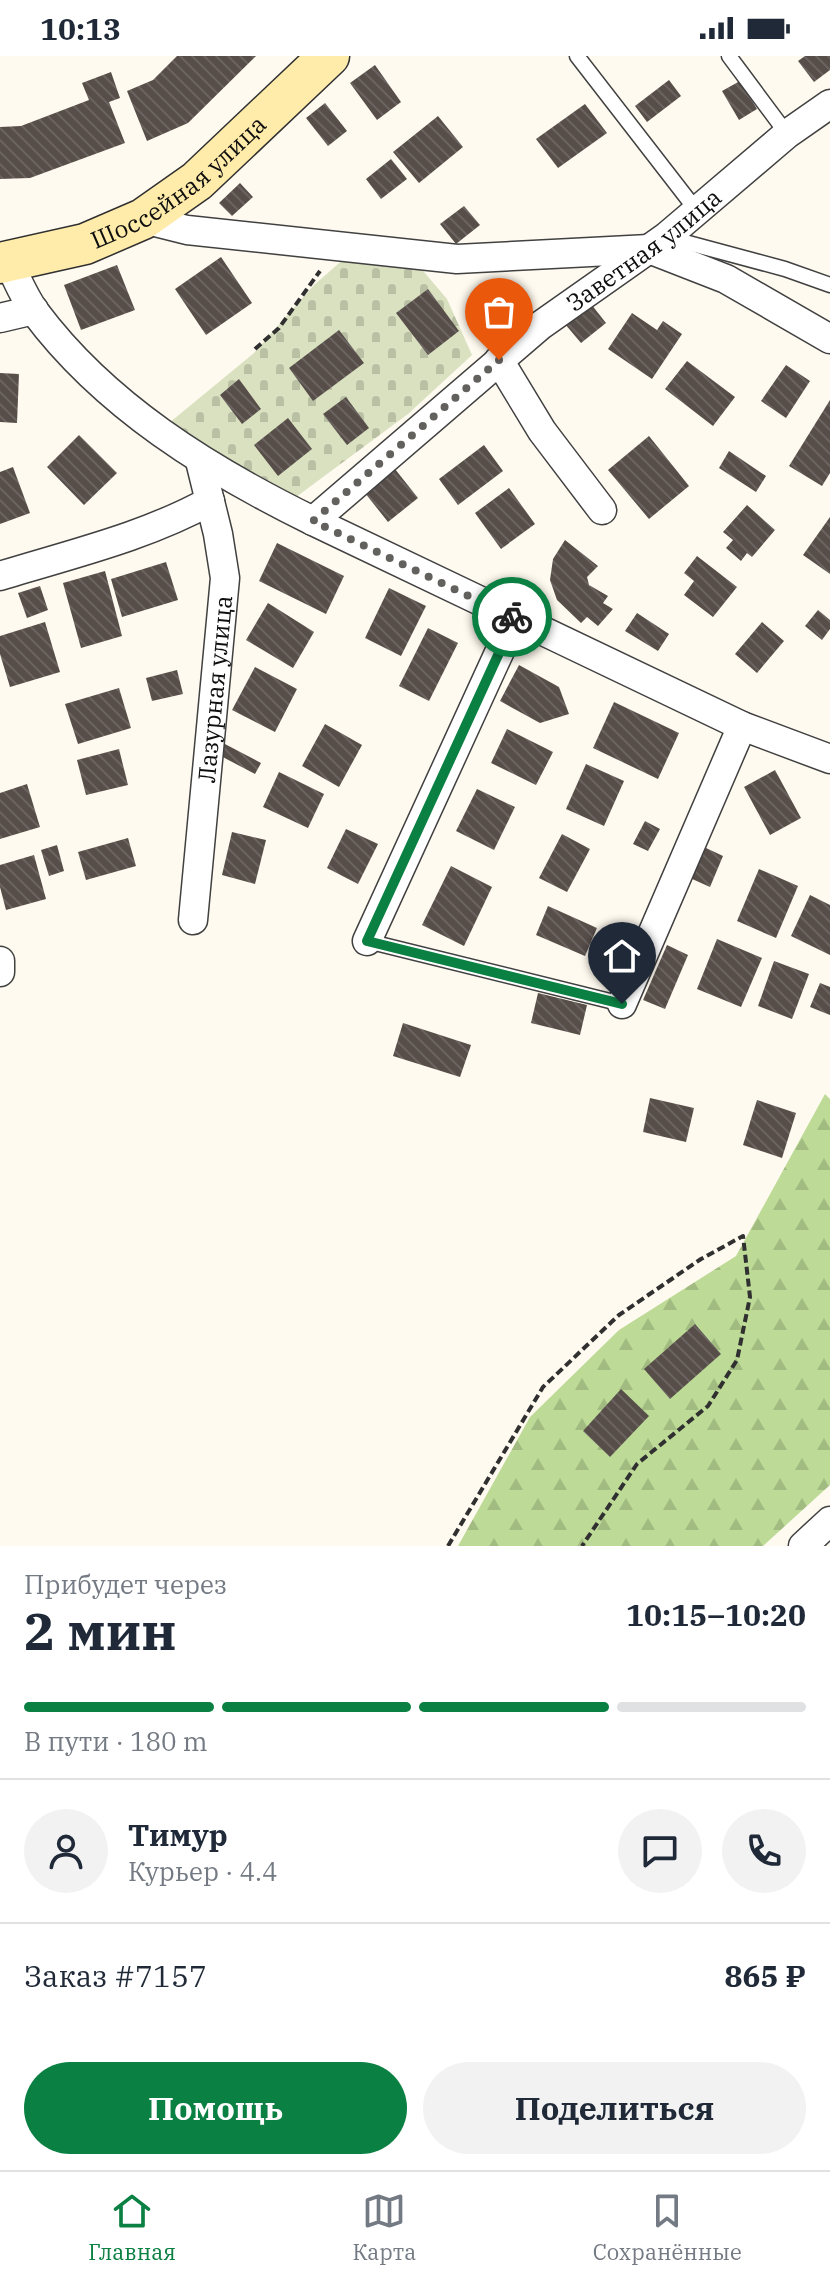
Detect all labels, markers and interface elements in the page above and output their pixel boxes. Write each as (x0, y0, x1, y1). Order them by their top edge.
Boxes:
text: 10:13 (40, 9, 121, 48)
street label: Шоссейная улица (86, 108, 273, 256)
street label: Заветная улица (560, 181, 728, 318)
pin (465, 278, 533, 360)
icon: bag (477, 290, 521, 334)
courier (472, 577, 552, 657)
street label: Лазурная улица (190, 594, 239, 784)
icon: bike (490, 595, 534, 639)
pin (588, 922, 656, 1004)
icon: home (600, 934, 644, 978)
text: Прибудет через (24, 1567, 227, 1601)
text: 10:15–10:20 (626, 1595, 806, 1634)
text: 2 мин (24, 1597, 177, 1664)
text: В пути · 180 m (24, 1724, 208, 1758)
button: person (24, 1809, 108, 1893)
button: chat (618, 1809, 702, 1893)
button: phone (722, 1809, 806, 1893)
text: Тимур (128, 1815, 228, 1854)
text: Курьер · 4.4 (128, 1854, 278, 1888)
text: Заказ #7157 (24, 1956, 207, 1995)
text: 865 ₽ (725, 1956, 806, 1995)
button: Помощь (24, 2062, 407, 2154)
button: Поделиться (423, 2062, 806, 2154)
tab: Главная (88, 2189, 176, 2266)
tab: Карта (352, 2189, 416, 2266)
tab: Сохранённые (593, 2189, 742, 2266)

